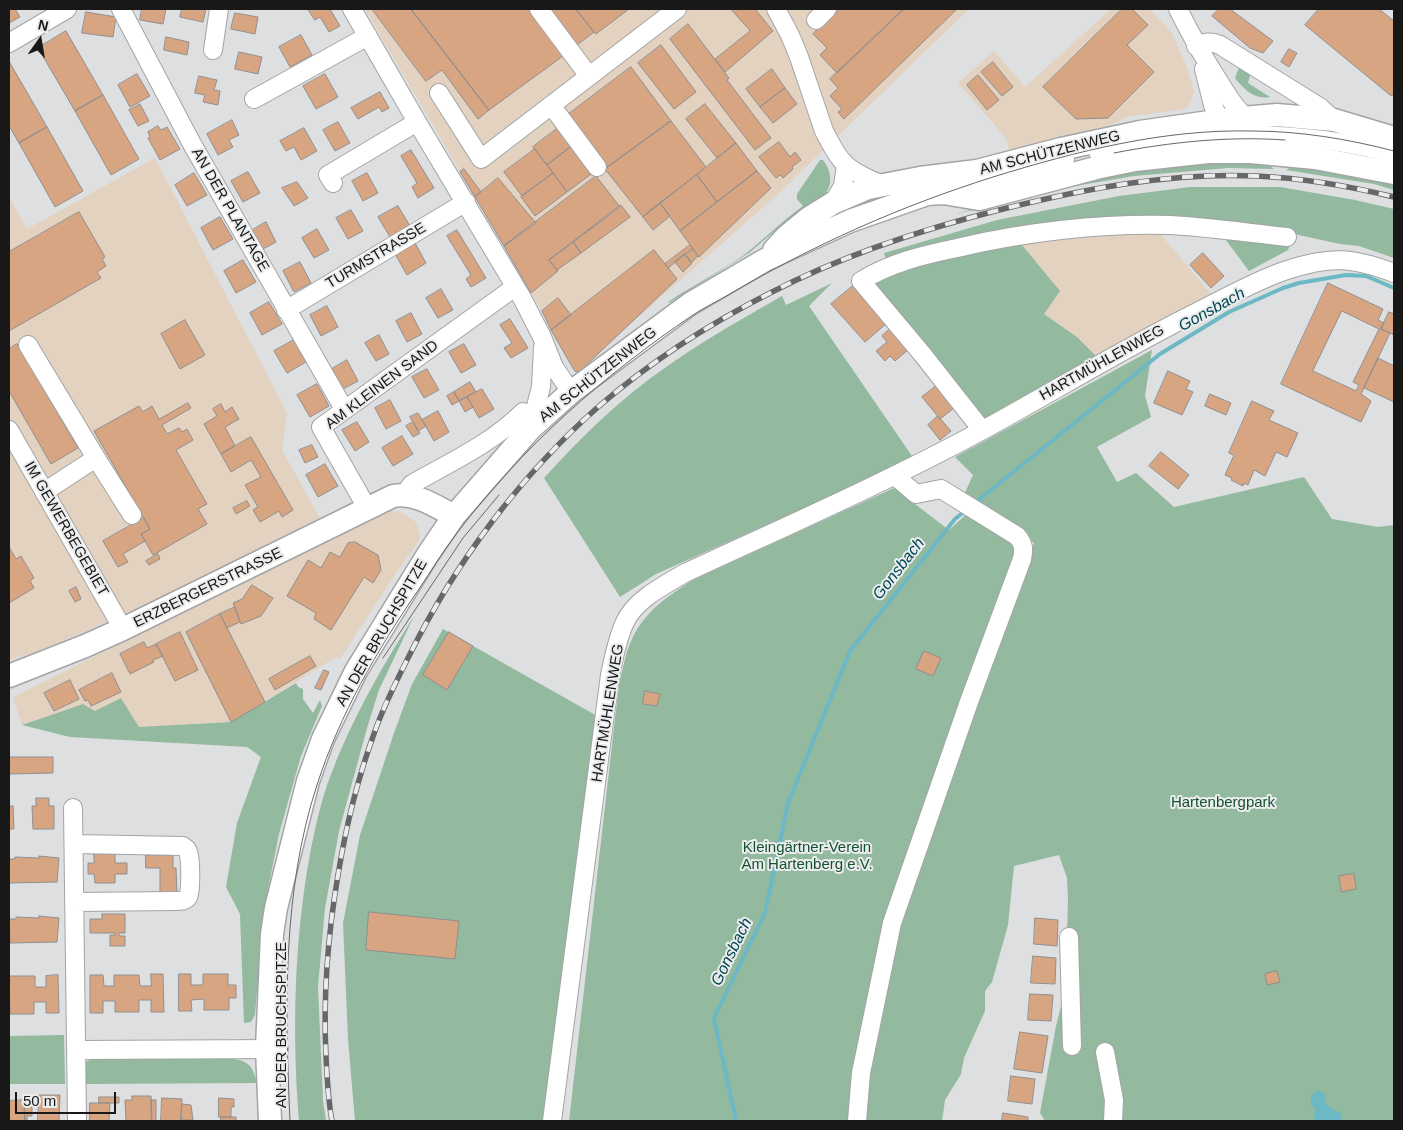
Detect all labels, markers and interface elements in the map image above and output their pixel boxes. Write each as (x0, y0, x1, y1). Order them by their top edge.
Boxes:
north arrow (15, 15, 65, 65)
text: N (37, 16, 50, 34)
street label: AM SCHÜTZENWEG (978, 127, 1122, 179)
street label: AN DER PLANTAGE (187, 145, 273, 275)
street label: TURMSTRASSE (323, 219, 429, 293)
water label: Gonsbach (1175, 284, 1249, 336)
street label: HARTMÜHLENWEG (1037, 321, 1167, 405)
street label: AM SCHÜTZENWEG (536, 324, 660, 426)
street label: AM KLEINEN SAND (322, 337, 442, 433)
street label: IM GEWERBEGEBIET (20, 458, 112, 600)
water label: Gonsbach (869, 534, 929, 604)
street label: ERZBERGERSTRASSE (131, 544, 285, 632)
street label: AN DER BRUCHSPITZE (333, 556, 431, 710)
street label: HARTMÜHLENWEG (588, 643, 628, 783)
park label: Hartenbergpark (1171, 794, 1275, 812)
park label: Kleingärtner-Verein Am Hartenberg e.V. (741, 839, 873, 874)
water label: Gonsbach (707, 915, 757, 989)
street label: AN DER BRUCHSPITZE (273, 942, 291, 1108)
scale bar (18, 1082, 119, 1114)
text: 50 m (23, 1092, 56, 1109)

